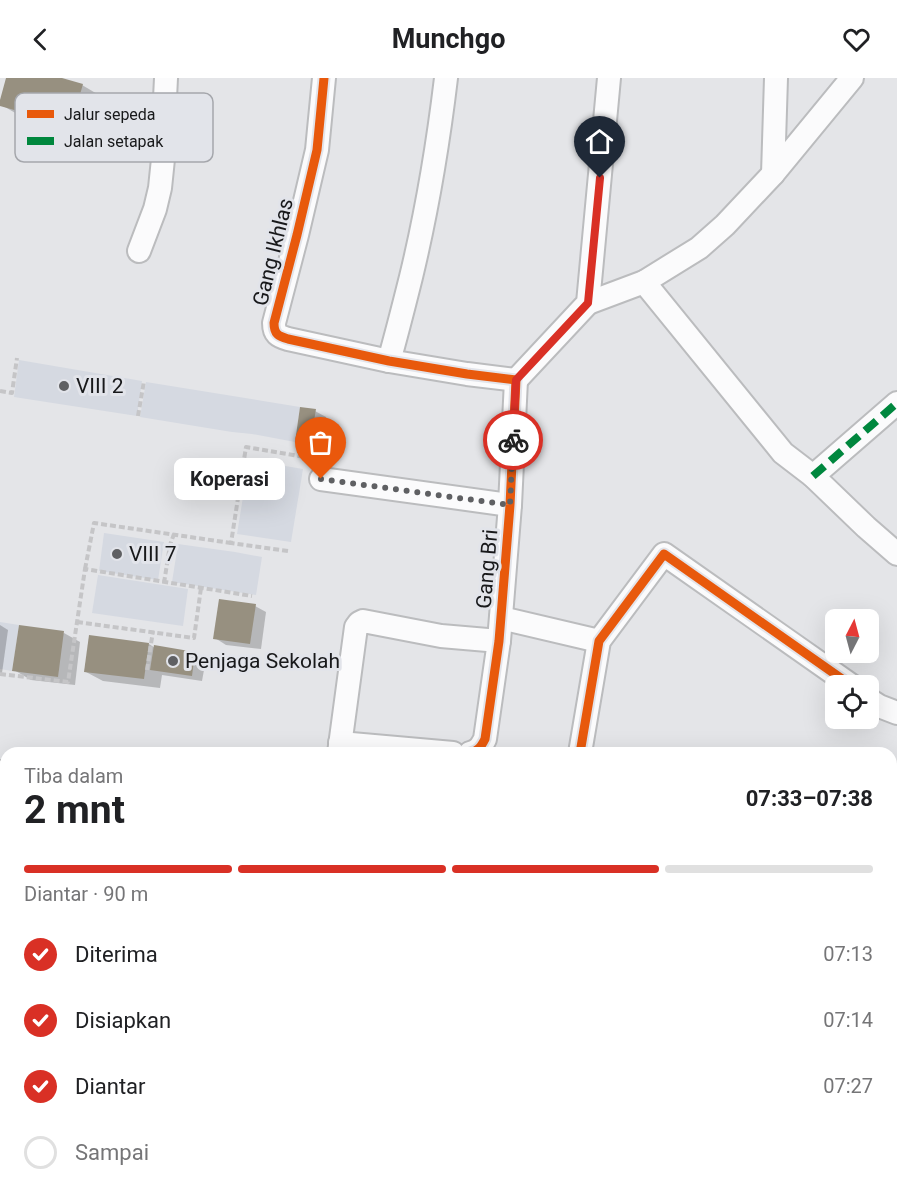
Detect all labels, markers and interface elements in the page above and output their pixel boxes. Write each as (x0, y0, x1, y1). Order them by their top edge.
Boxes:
icon: back (24, 23, 57, 56)
text: Munchgo (392, 23, 505, 55)
icon: heart (840, 23, 873, 56)
legend (15, 93, 213, 162)
text: Jalur sepeda (64, 105, 156, 124)
pin (574, 116, 625, 178)
icon: home (583, 125, 616, 158)
text: Jalan setapak (64, 132, 164, 151)
street label: Gang Ikhlas (248, 196, 298, 308)
place label: VIII 2 (76, 374, 124, 398)
marker: VIII 2 (57, 379, 71, 393)
courier (483, 410, 543, 470)
pin (295, 417, 346, 479)
icon: bike (497, 424, 530, 457)
icon: bag (304, 426, 337, 459)
callout: Koperasi (174, 458, 285, 500)
text: Koperasi (190, 467, 269, 491)
street label: Gang Bri (472, 528, 502, 610)
place label: VIII 7 (129, 542, 177, 566)
marker: VIII 7 (110, 547, 124, 561)
north arrow (825, 609, 879, 663)
map controls (825, 609, 879, 729)
place label: Penjaga Sekolah (185, 649, 340, 673)
marker: Penjaga Sekolah (166, 654, 180, 668)
button: locate (825, 675, 879, 729)
text: Tiba dalam (24, 764, 123, 788)
text: 07:33–07:38 (746, 786, 873, 811)
text: 2 mnt (24, 787, 125, 833)
text: Diantar · 90 m (24, 882, 148, 906)
icon: check (24, 938, 57, 971)
text: Diterima (75, 942, 158, 967)
text: 07:13 (823, 942, 873, 966)
icon: check (24, 1004, 57, 1037)
text: Disiapkan (75, 1008, 171, 1033)
text: 07:14 (823, 1008, 873, 1032)
icon: check (24, 1070, 57, 1103)
text: Diantar (75, 1074, 146, 1099)
text: 07:27 (823, 1074, 873, 1098)
text: Sampai (75, 1140, 149, 1165)

